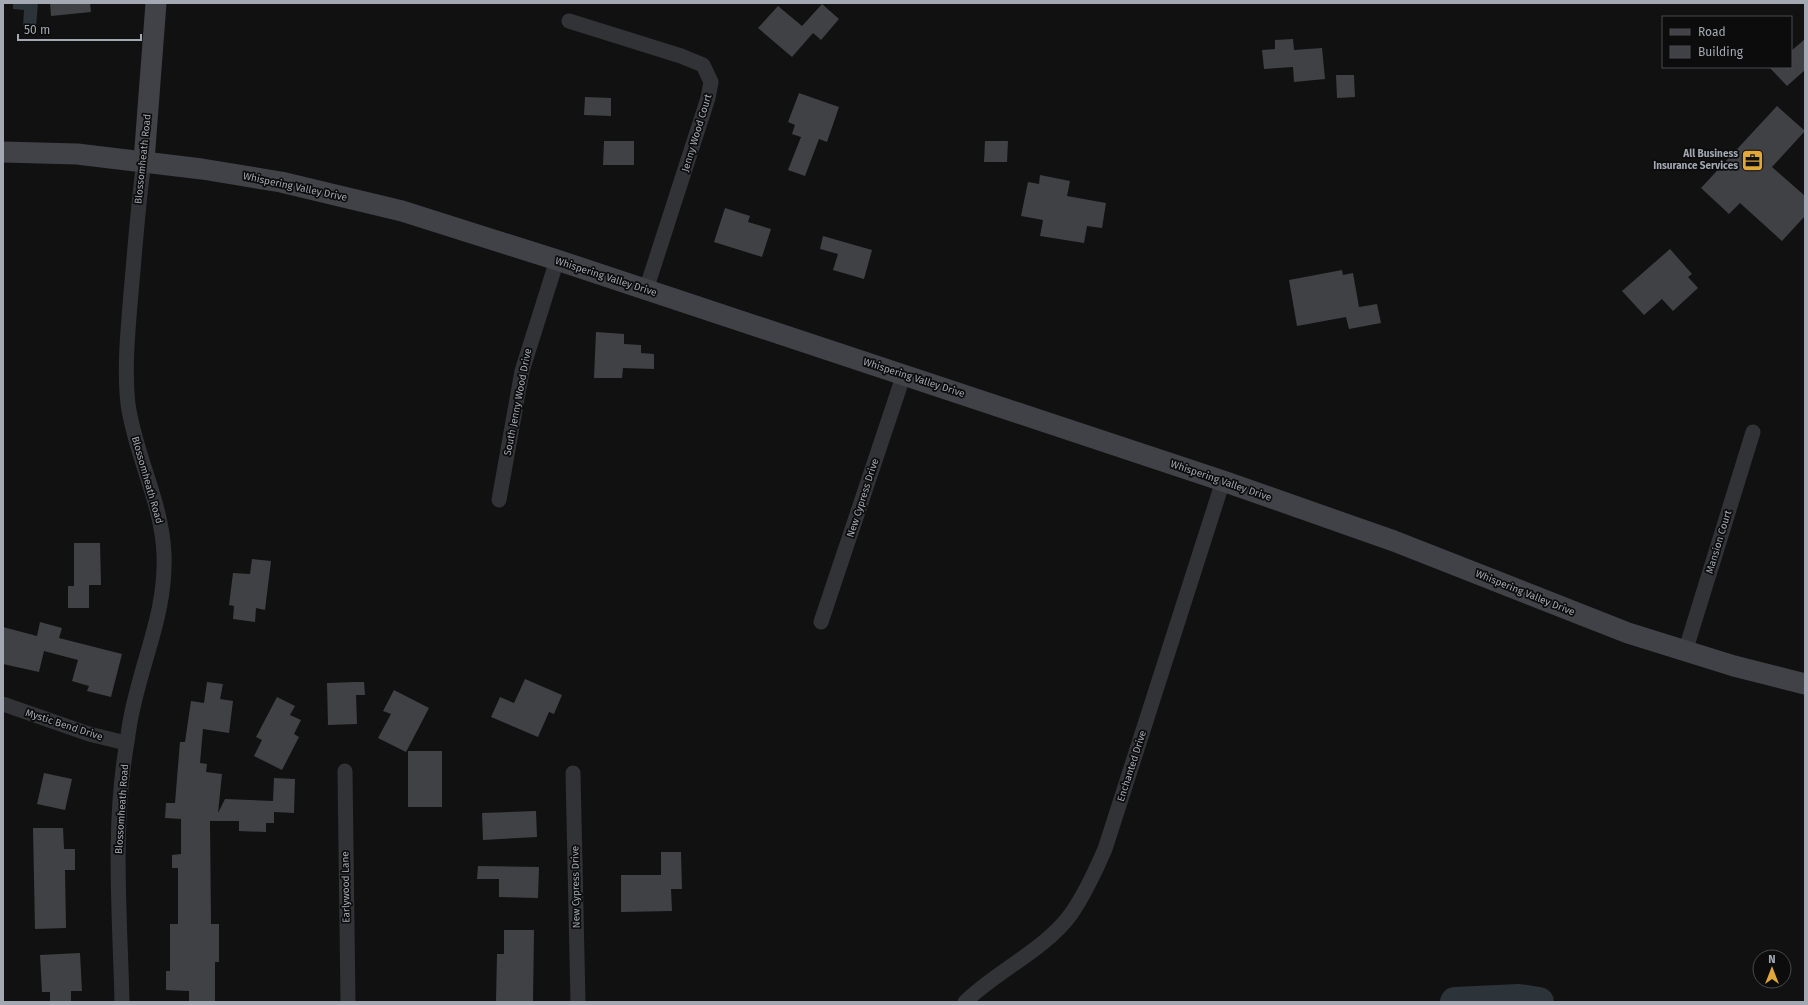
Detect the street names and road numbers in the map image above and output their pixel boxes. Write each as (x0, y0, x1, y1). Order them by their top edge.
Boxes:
street label: Jenny Wood Court (679, 92, 715, 173)
street label: Blossomheath Road (132, 113, 154, 205)
street label: Whispering Valley Drive (242, 170, 348, 204)
street label: Whispering Valley Drive (554, 255, 658, 299)
street label: South Jenny Wood Drive (502, 347, 534, 457)
street label: Whispering Valley Drive (862, 356, 966, 400)
street label: Blossomheath Road (129, 435, 165, 525)
street label: New Cypress Drive (845, 457, 881, 539)
street label: Whispering Valley Drive (1169, 458, 1273, 504)
street label: Mansion Court (1704, 509, 1734, 575)
street label: Whispering Valley Drive (1474, 568, 1576, 618)
street label: Mystic Bend Drive (24, 707, 104, 743)
street label: Enchanted Drive (1115, 729, 1149, 803)
street label: Blossomheath Road (113, 764, 131, 854)
street label: New Cypress Drive (569, 846, 583, 928)
street label: Earlywood Lane (339, 851, 353, 923)

